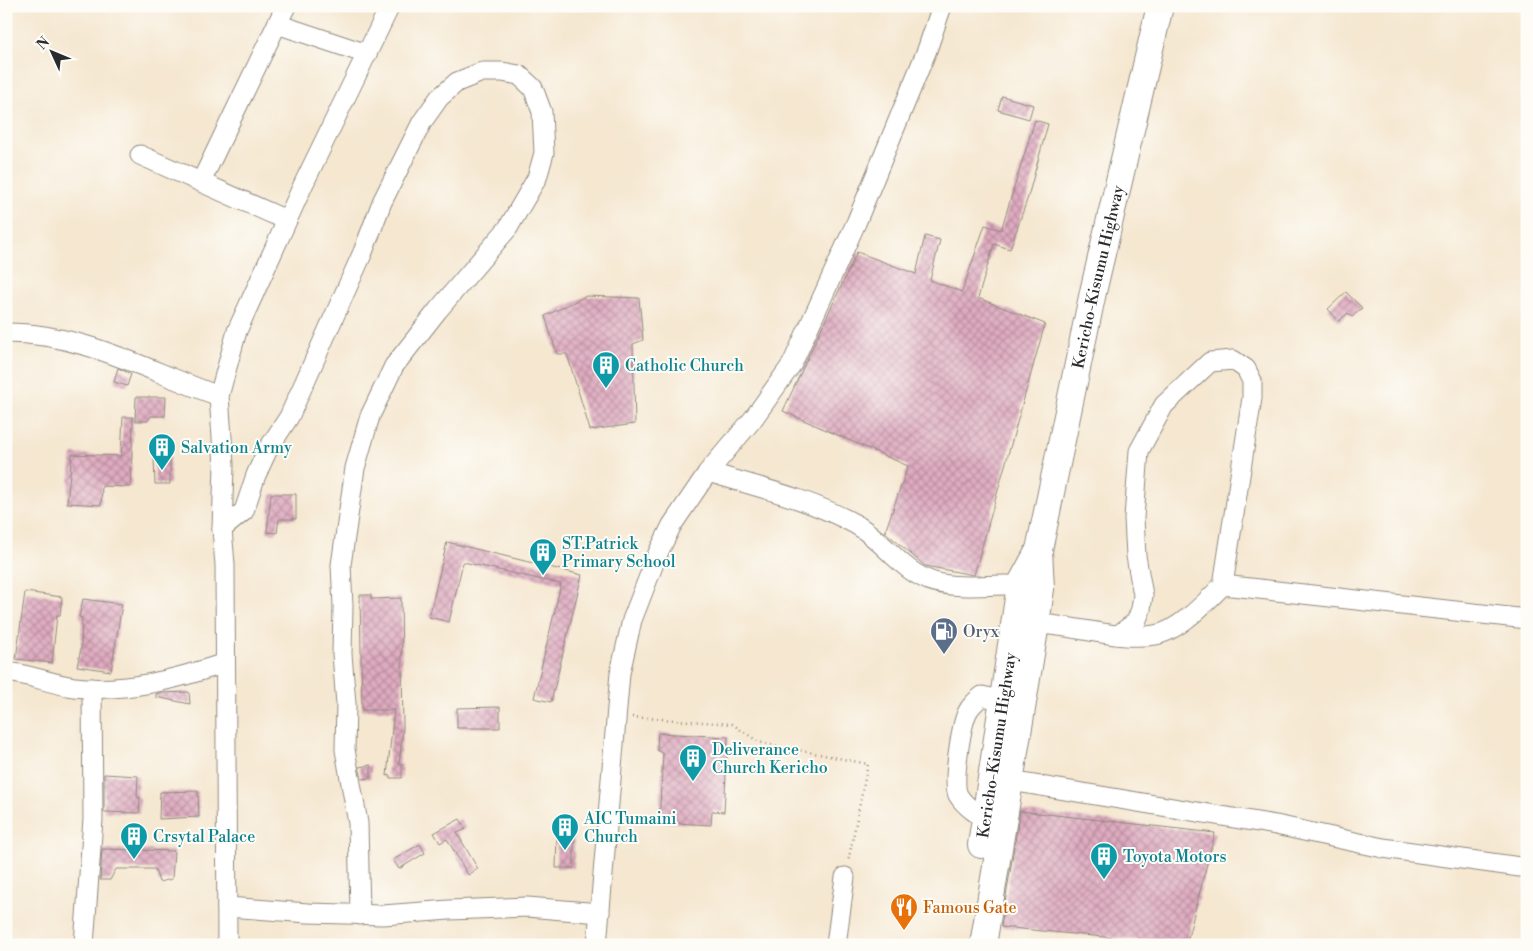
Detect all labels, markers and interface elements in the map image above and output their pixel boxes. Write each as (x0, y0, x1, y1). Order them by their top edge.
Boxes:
north arrow (28, 28, 78, 78)
text: N (33, 33, 54, 54)
street label: Kericho-Kisumu Highway (1068, 183, 1129, 371)
building icon: Catholic Church (591, 350, 621, 389)
place label: Catholic Church (625, 356, 744, 376)
building icon: Salvation Army (147, 432, 177, 471)
place label: Salvation Army (181, 438, 292, 458)
place label: ST.Patrick Primary School (562, 534, 676, 572)
building icon: ST.Patrick Primary School (528, 537, 558, 576)
fuel station icon: Oryx (929, 616, 959, 655)
place label: Oryx (963, 622, 1000, 642)
street label: Kericho-Kisumu Highway (973, 651, 1021, 839)
place label: Deliverance Church Kericho (712, 740, 828, 778)
building icon: Deliverance Church Kericho (678, 743, 708, 782)
place label: AIC Tumaini Church (583, 809, 677, 847)
building icon: AIC Tumaini Church (550, 812, 580, 851)
building icon: Crsytal Palace (119, 821, 149, 860)
place label: Crsytal Palace (153, 827, 255, 847)
building icon: Toyota Motors (1089, 841, 1119, 880)
place label: Toyota Motors (1123, 847, 1227, 867)
restaurant icon: Famous Gate (889, 892, 919, 931)
place label: Famous Gate (923, 898, 1017, 918)

